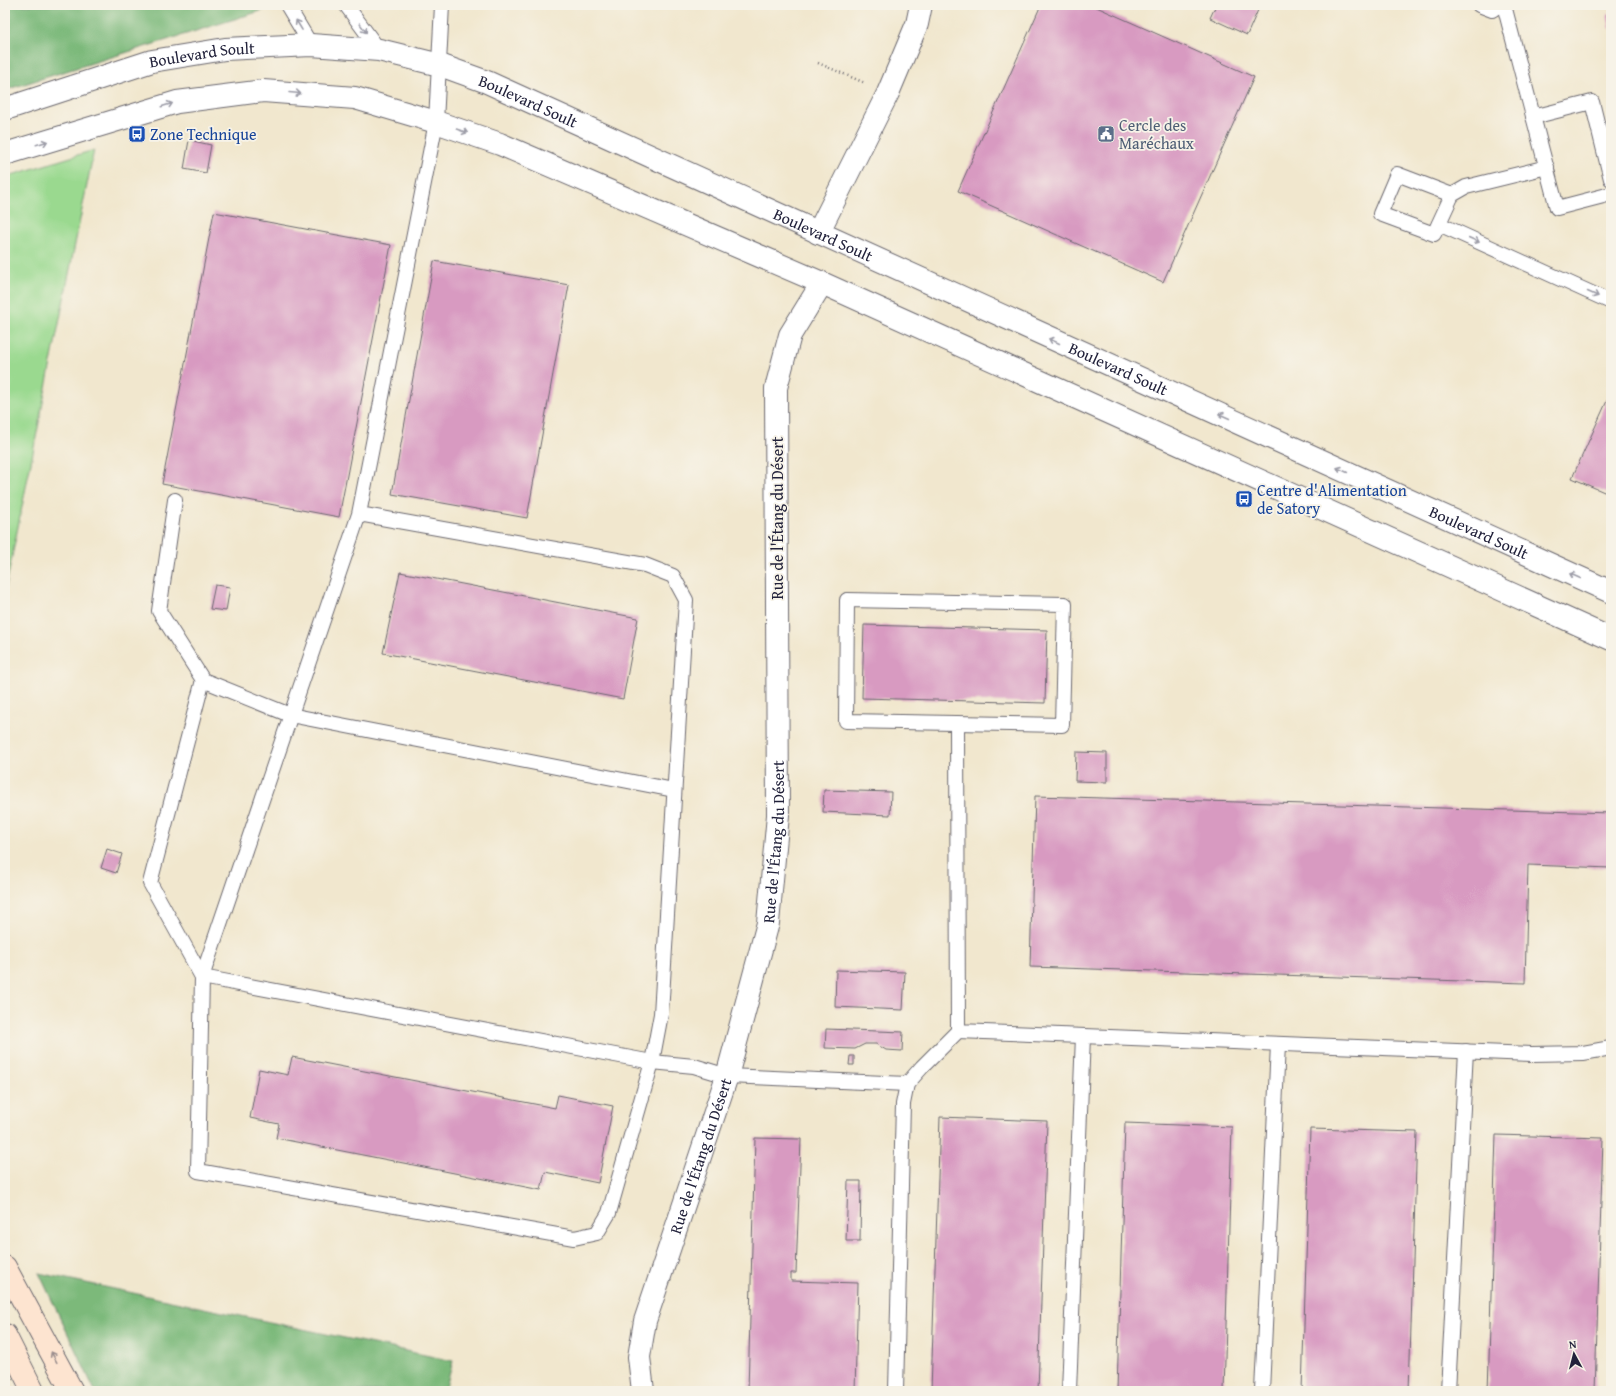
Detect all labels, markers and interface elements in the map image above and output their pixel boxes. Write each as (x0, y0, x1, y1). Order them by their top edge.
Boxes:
one-way arrow (295, 19, 303, 31)
one-way arrow (359, 22, 367, 33)
street label: Boulevard Soult (147, 36, 255, 73)
street label: Boulevard Soult (475, 68, 582, 134)
one-way arrow (288, 90, 301, 97)
one-way arrow (160, 101, 173, 108)
place label: Cercle des Maréchaux (1119, 113, 1195, 155)
place label: Zone Technique (150, 122, 256, 146)
bus stop icon: Zone Technique (127, 124, 147, 144)
public building icon: Cercle des Maréchaux (1096, 124, 1116, 144)
one-way arrow (456, 127, 468, 135)
one-way arrow (36, 139, 49, 146)
street label: Boulevard Soult (770, 202, 877, 268)
one-way arrow (1468, 237, 1480, 244)
one-way arrow (1587, 291, 1599, 298)
one-way arrow (1049, 336, 1061, 344)
street label: Boulevard Soult (1065, 336, 1172, 402)
one-way arrow (1219, 412, 1231, 420)
street label: Rue de l'Étang du Désert (765, 436, 789, 599)
one-way arrow (1337, 466, 1349, 473)
place label: Centre d'Alimentation de Satory (1257, 478, 1407, 520)
bus stop icon: Centre d'Alimentation de Satory (1234, 489, 1254, 509)
street label: Boulevard Soult (1426, 499, 1533, 565)
one-way arrow (1570, 572, 1582, 579)
street label: Rue de l'Étang du Désert (756, 760, 790, 924)
street label: Rue de l'Étang du Désert (663, 1074, 738, 1237)
north arrow (1554, 1334, 1594, 1374)
text: N (1568, 1336, 1578, 1352)
one-way arrow (49, 1351, 57, 1363)

